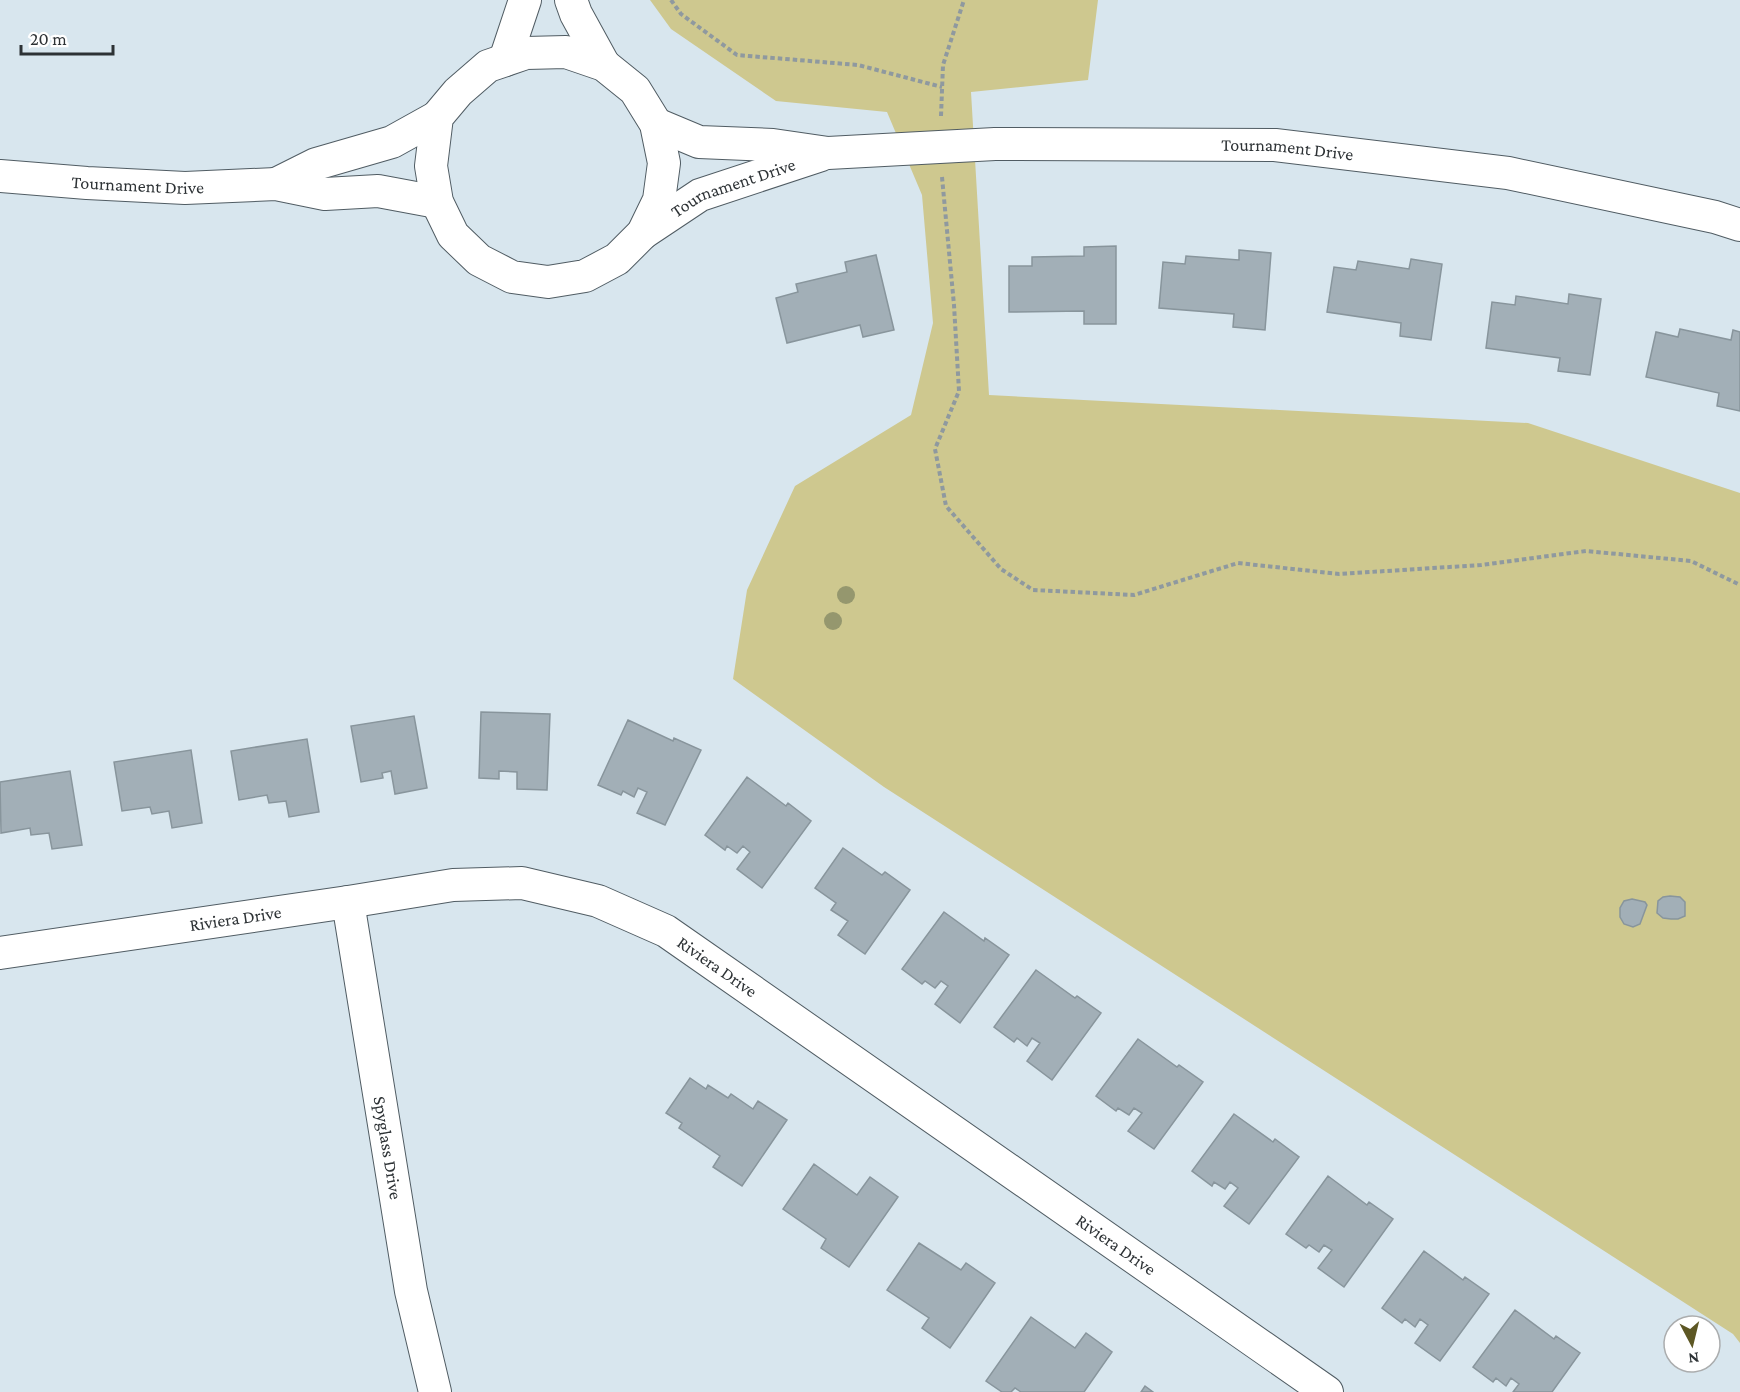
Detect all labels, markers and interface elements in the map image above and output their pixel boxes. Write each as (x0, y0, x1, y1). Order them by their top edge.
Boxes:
scale bar (21, 18, 112, 56)
text: 20 m (30, 29, 67, 49)
street label: Tournament Drive (1221, 135, 1355, 164)
street label: Tournament Drive (667, 154, 798, 222)
street label: Tournament Drive (71, 172, 204, 198)
street label: Riviera Drive (188, 902, 283, 935)
street label: Riviera Drive (674, 932, 761, 1001)
street label: Spyglass Drive (370, 1095, 406, 1201)
street label: Riviera Drive (1072, 1210, 1160, 1279)
north arrow (1662, 1314, 1722, 1374)
text: N (1687, 1349, 1700, 1368)

